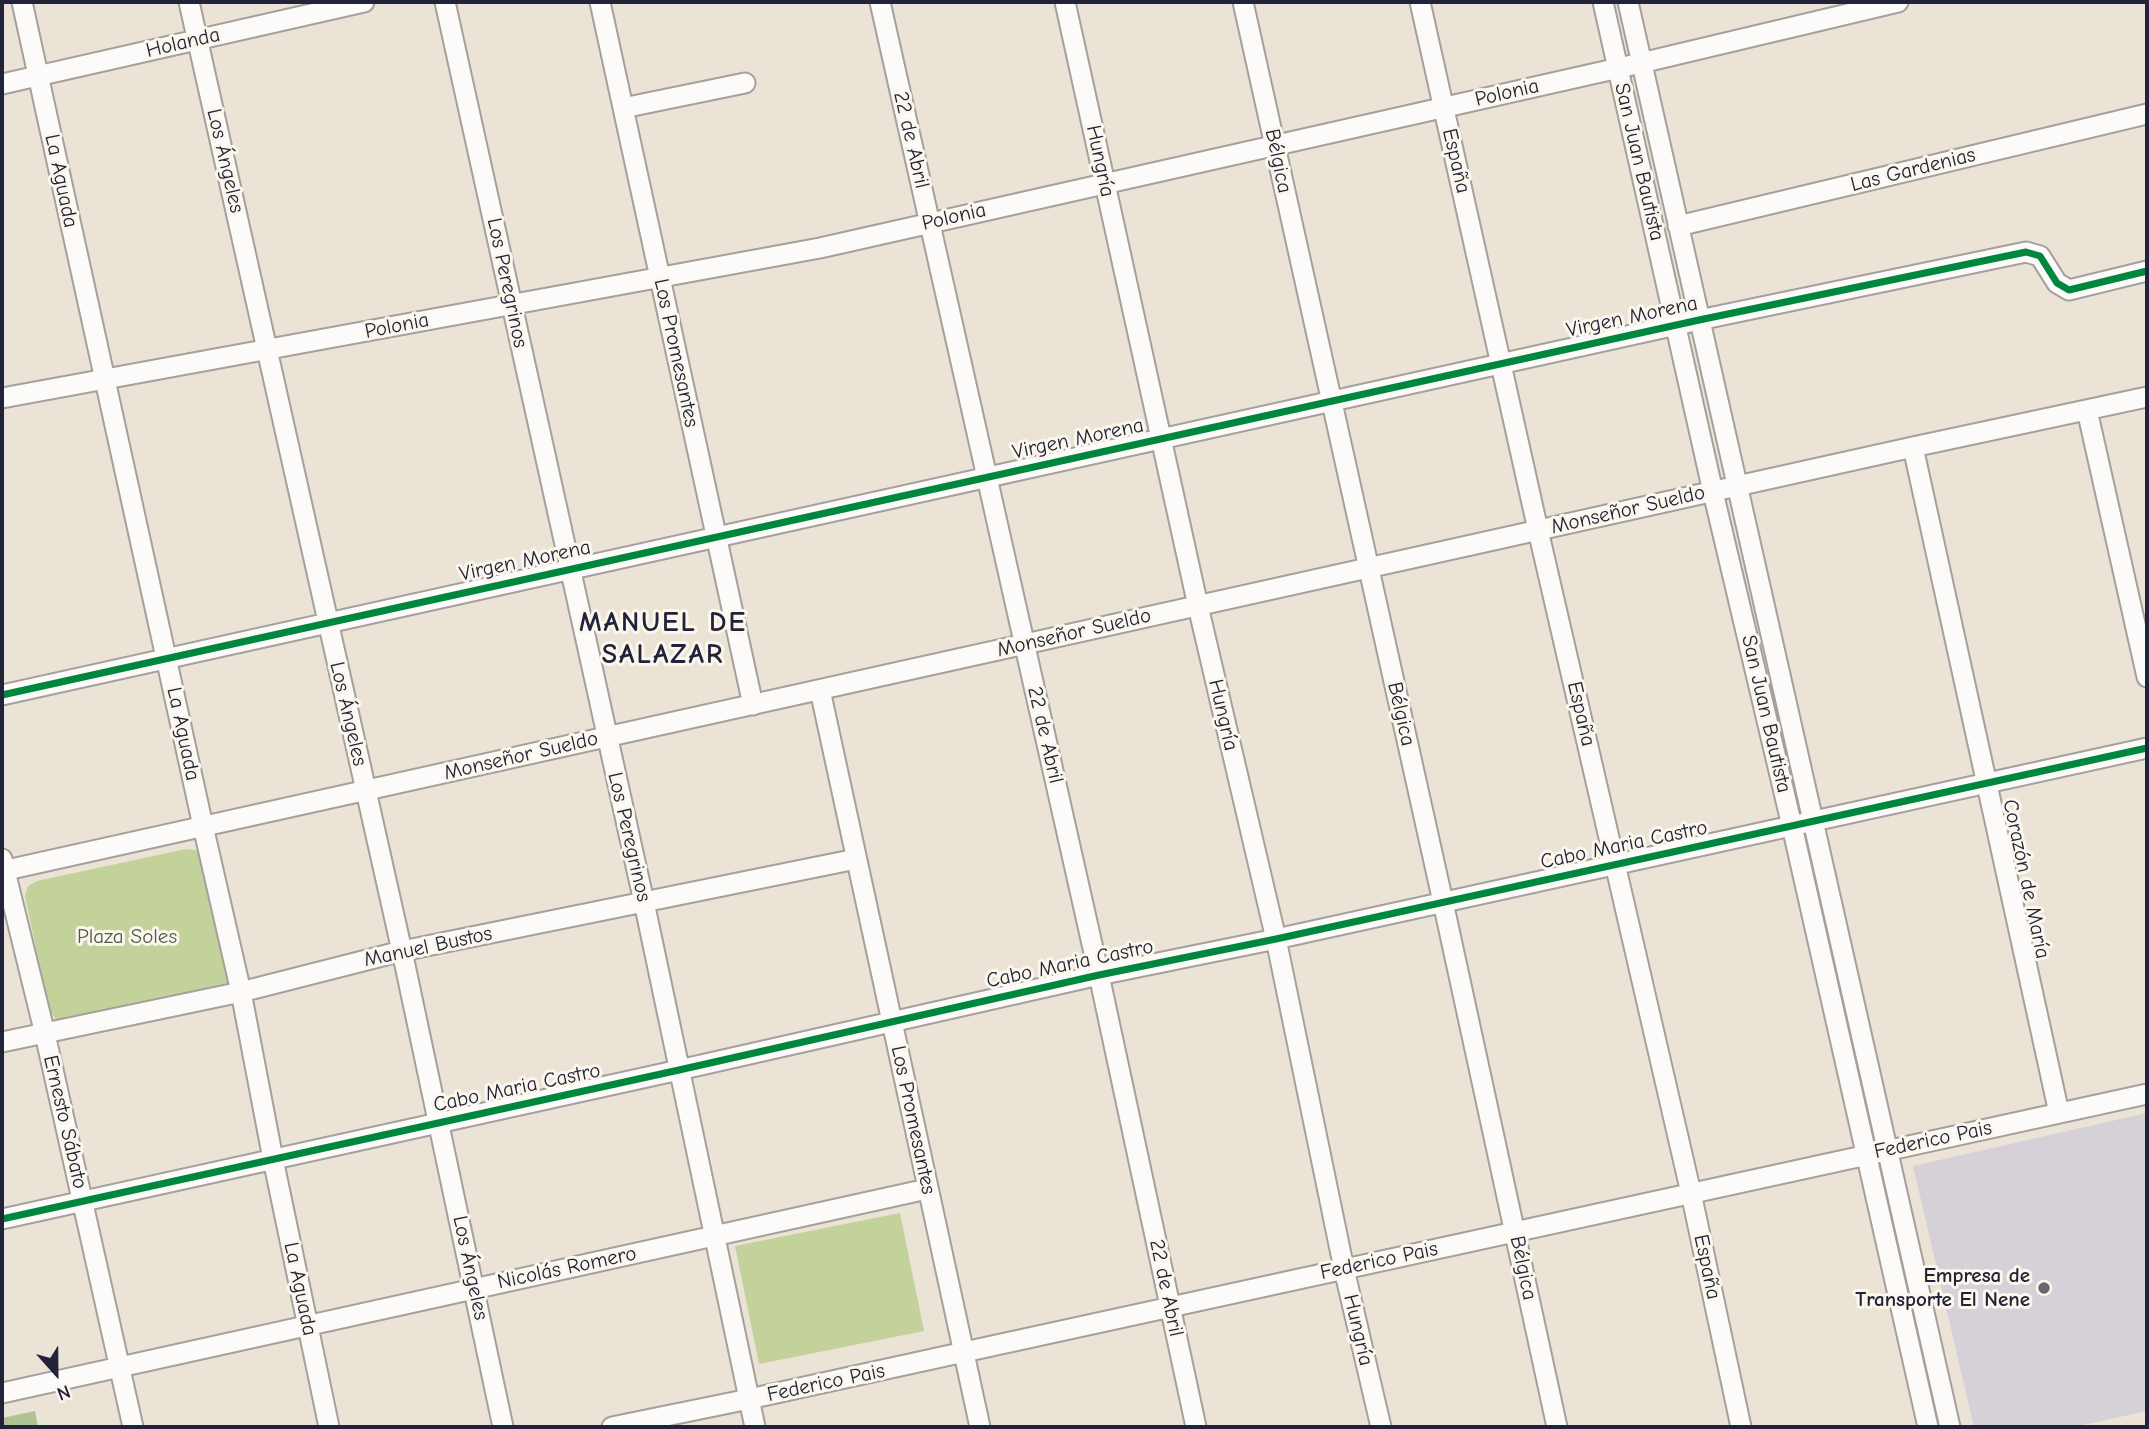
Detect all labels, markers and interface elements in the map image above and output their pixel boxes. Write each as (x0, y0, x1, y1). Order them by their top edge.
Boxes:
street label: Holanda (143, 22, 223, 64)
street label: Polonia (1473, 73, 1541, 113)
street label: San Juan Bautista (1609, 81, 1669, 243)
street label: 22 de Abril (888, 89, 934, 191)
street label: Los Ángeles (201, 106, 249, 216)
street label: Hungría (1080, 123, 1120, 199)
street label: España (1436, 126, 1476, 196)
street label: Bélgica (1259, 127, 1297, 195)
street label: La Aguada (39, 132, 83, 230)
street label: Las Gardenias (1848, 142, 1978, 198)
street label: Polonia (920, 197, 988, 237)
street label: Los Peregrinos (481, 216, 533, 350)
street label: Los Promesantes (648, 276, 704, 430)
street label: Virgen Morena (1564, 291, 1700, 343)
street label: Polonia (363, 307, 431, 345)
street label: Virgen Morena (1010, 413, 1146, 465)
street label: Monseñor Sueldo (1549, 480, 1707, 540)
street label: Virgen Morena (457, 535, 593, 587)
street label: Monseñor Sueldo (995, 603, 1153, 663)
district label: MANUEL DE SALAZAR (580, 606, 746, 672)
street label: San Juan Bautista (1736, 633, 1796, 795)
street label: Los Ángeles (324, 659, 372, 769)
street label: Hungría (1203, 677, 1243, 753)
street label: España (1561, 679, 1601, 749)
street label: Bélgica (1381, 680, 1421, 748)
street label: 22 de Abril (1022, 684, 1068, 786)
street label: La Aguada (161, 685, 205, 783)
street label: Monseñor Sueldo (442, 726, 600, 786)
street label: Los Peregrinos (602, 770, 656, 904)
street label: Corazón de María (1997, 797, 2055, 961)
street label: Cabo Maria Castro (1538, 815, 1710, 875)
street label: Manuel Bustos (362, 921, 494, 973)
park label: Plaza Soles (77, 924, 177, 950)
street label: Cabo Maria Castro (984, 934, 1156, 994)
street label: Los Promesantes (885, 1043, 941, 1197)
street label: Ernesto Sábato (37, 1053, 93, 1191)
street label: Cabo Maria Castro (431, 1058, 603, 1118)
street label: Federico Pais (1872, 1115, 1994, 1165)
street label: Los Ángeles (447, 1213, 493, 1323)
street label: España (1688, 1232, 1726, 1302)
street label: Bélgica (1504, 1234, 1542, 1302)
street label: Federico Pais (1318, 1236, 1440, 1286)
street label: 22 de Abril (1143, 1237, 1189, 1339)
street label: La Aguada (278, 1240, 322, 1338)
street label: Nicolás Romero (495, 1241, 639, 1295)
place label: Empresa de Transporte El Nene (1855, 1263, 2030, 1313)
marker: Empresa de Transporte El Nene (2036, 1280, 2052, 1296)
street label: Hungría (1338, 1292, 1378, 1368)
north arrow (21, 1338, 91, 1408)
street label: Federico Pais (765, 1358, 887, 1408)
text: N (54, 1380, 73, 1405)

